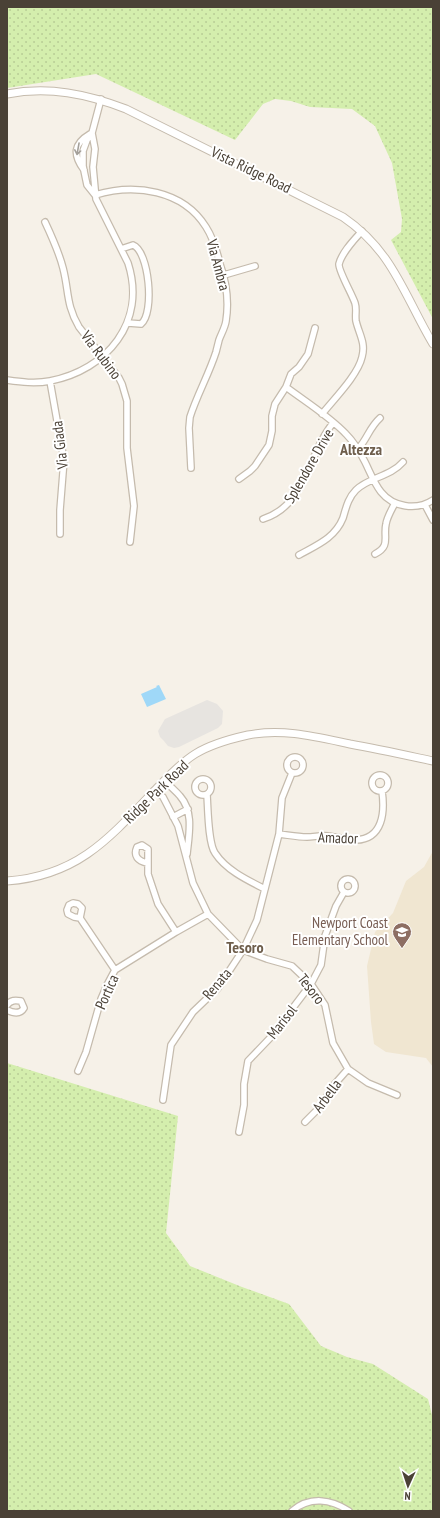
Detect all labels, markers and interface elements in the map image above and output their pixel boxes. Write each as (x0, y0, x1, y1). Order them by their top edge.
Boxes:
one-way arrow (74, 142, 82, 155)
street label: Vista Ridge Road (207, 142, 294, 197)
street label: Via Ambra (202, 236, 234, 293)
street label: Via Rubino (76, 326, 126, 383)
street label: Via Giada (47, 420, 72, 471)
street label: Splendore Drive (280, 425, 338, 506)
district label: Altezza (339, 439, 382, 459)
street label: Ridge Park Road (119, 756, 192, 827)
street label: Amador (318, 827, 359, 848)
place label: Newport Coast Elementary School (292, 913, 389, 949)
school or university icon: Newport Coast Elementary School (391, 921, 413, 949)
district label: Tesoro (226, 937, 264, 957)
street label: Renata (198, 964, 235, 1003)
street label: Tesoro (294, 970, 329, 1008)
street label: Portica (91, 971, 123, 1012)
street label: Marisol (262, 1000, 301, 1043)
street label: Arbella (308, 1075, 345, 1116)
north arrow (388, 1466, 428, 1506)
text: N (404, 1489, 411, 1503)

